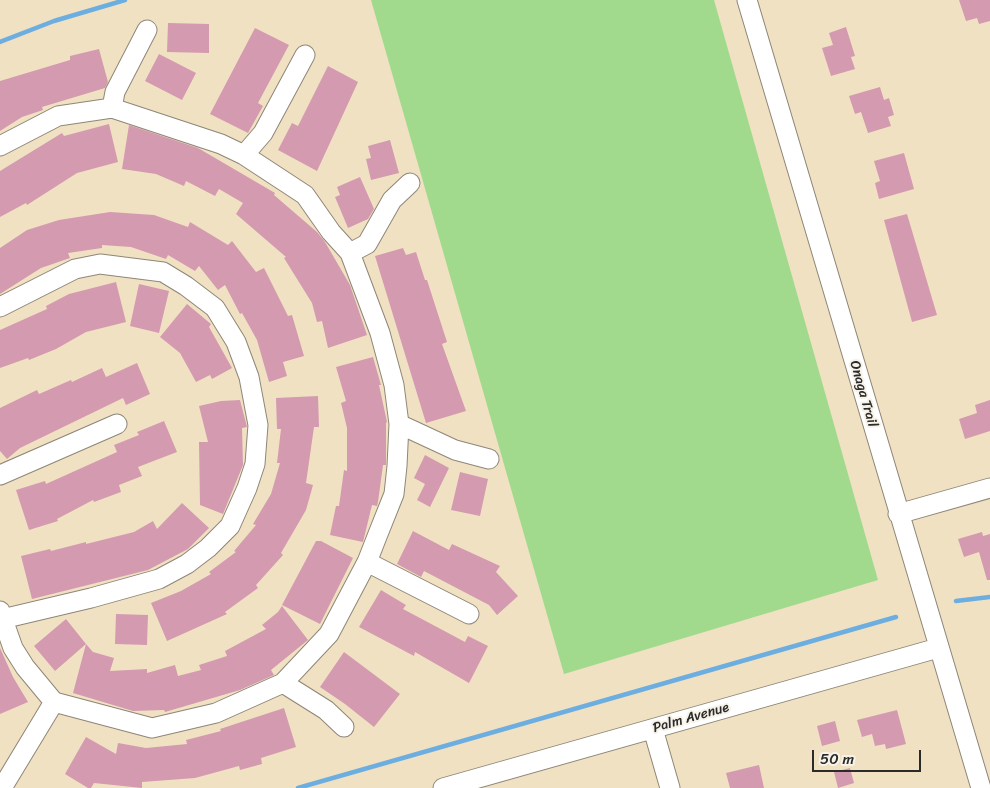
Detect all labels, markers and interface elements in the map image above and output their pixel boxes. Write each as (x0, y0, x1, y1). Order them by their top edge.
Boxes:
street label: Onaga Trail (845, 359, 881, 429)
street label: Palm Avenue (651, 699, 731, 737)
scale bar (815, 740, 924, 772)
text: 50 m (820, 746, 854, 772)

